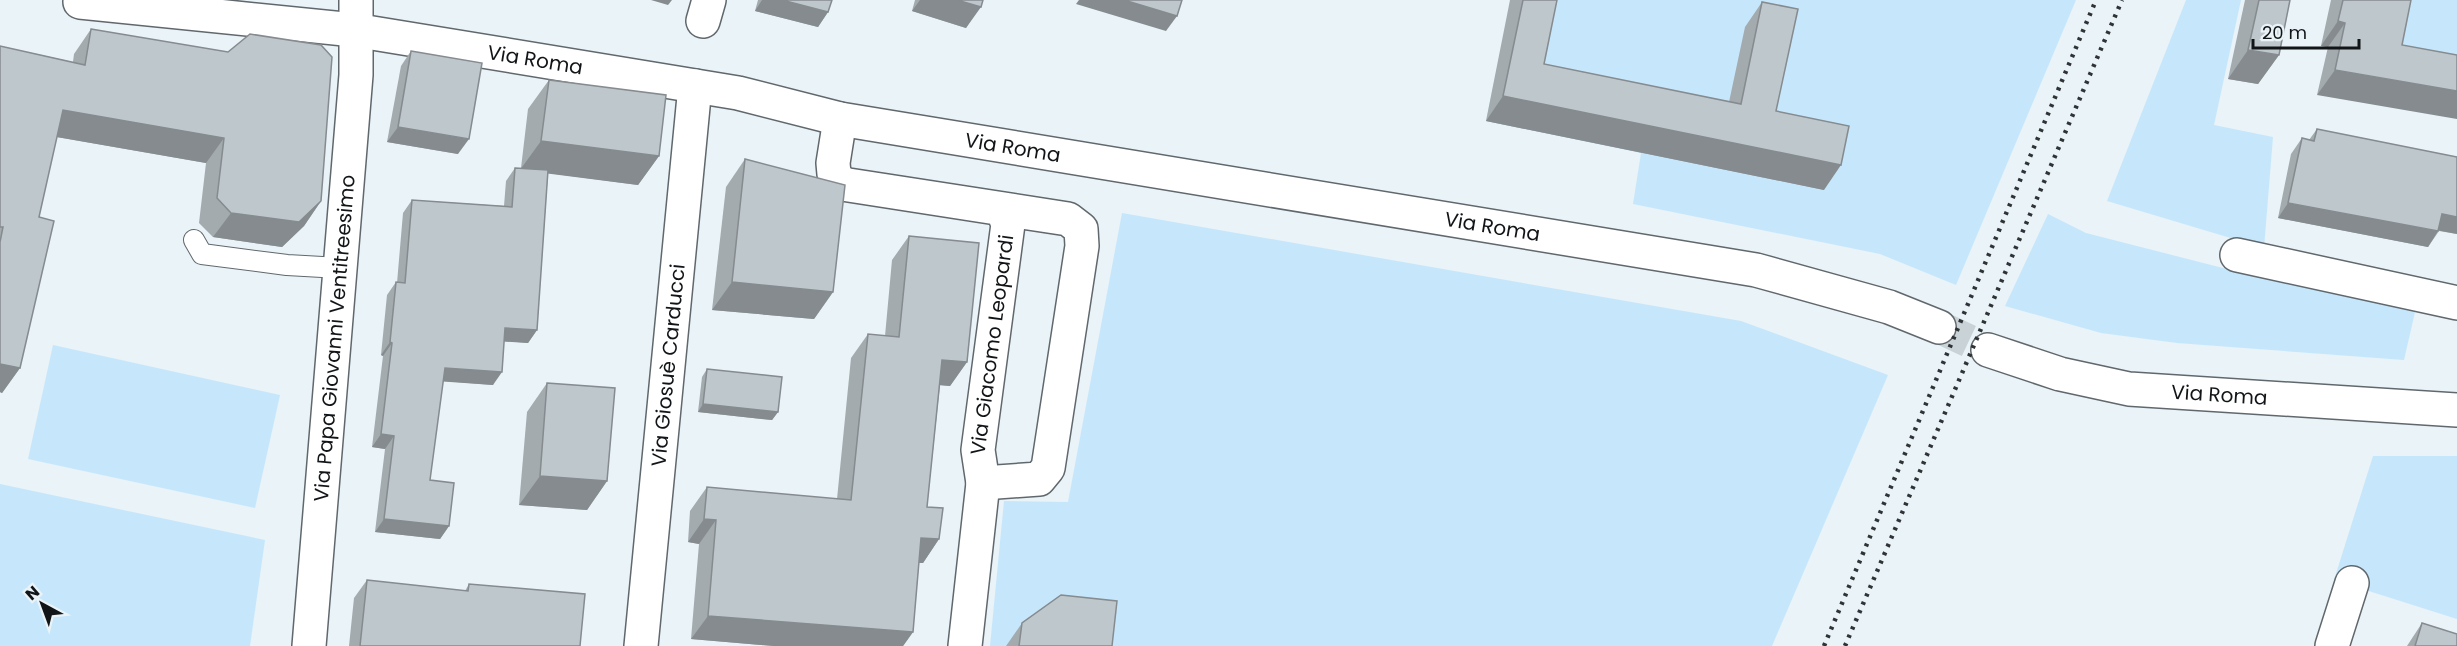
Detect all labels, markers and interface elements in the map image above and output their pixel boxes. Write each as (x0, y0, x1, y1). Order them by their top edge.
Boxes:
scale bar (2253, 12, 2360, 50)
text: 20 m (2262, 20, 2307, 45)
street label: Via Roma (485, 38, 585, 81)
street label: Via Roma (963, 126, 1063, 169)
street label: Via Papa Giovanni Ventitreesimo (307, 173, 362, 503)
street label: Via Roma (1443, 205, 1542, 248)
street label: Via Giacomo Leopardi (963, 233, 1020, 457)
street label: Via Giosuè Carducci (644, 263, 692, 468)
street label: Via Roma (2170, 378, 2268, 412)
north arrow (12, 574, 72, 634)
text: N (20, 580, 45, 606)

